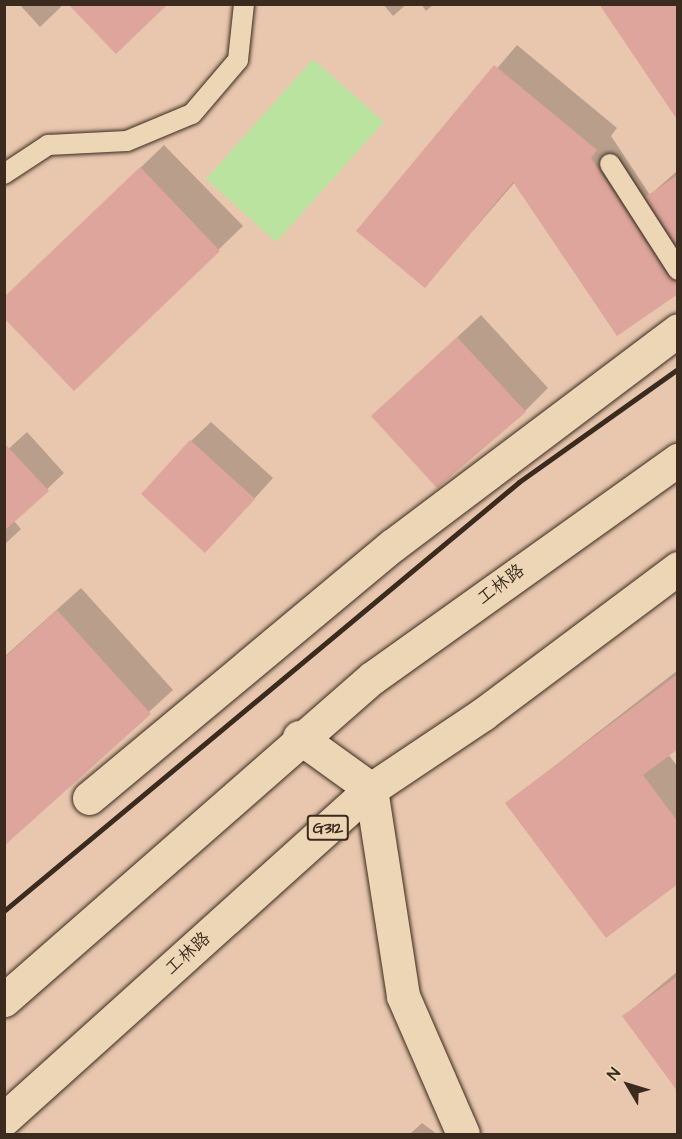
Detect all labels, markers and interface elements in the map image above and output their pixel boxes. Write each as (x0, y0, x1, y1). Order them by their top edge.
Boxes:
street label: 工林路 (473, 560, 529, 610)
road number: G312 (306, 815, 350, 841)
street label: 工林路 (161, 928, 215, 980)
north arrow (598, 1055, 658, 1115)
text: N (602, 1063, 626, 1085)

